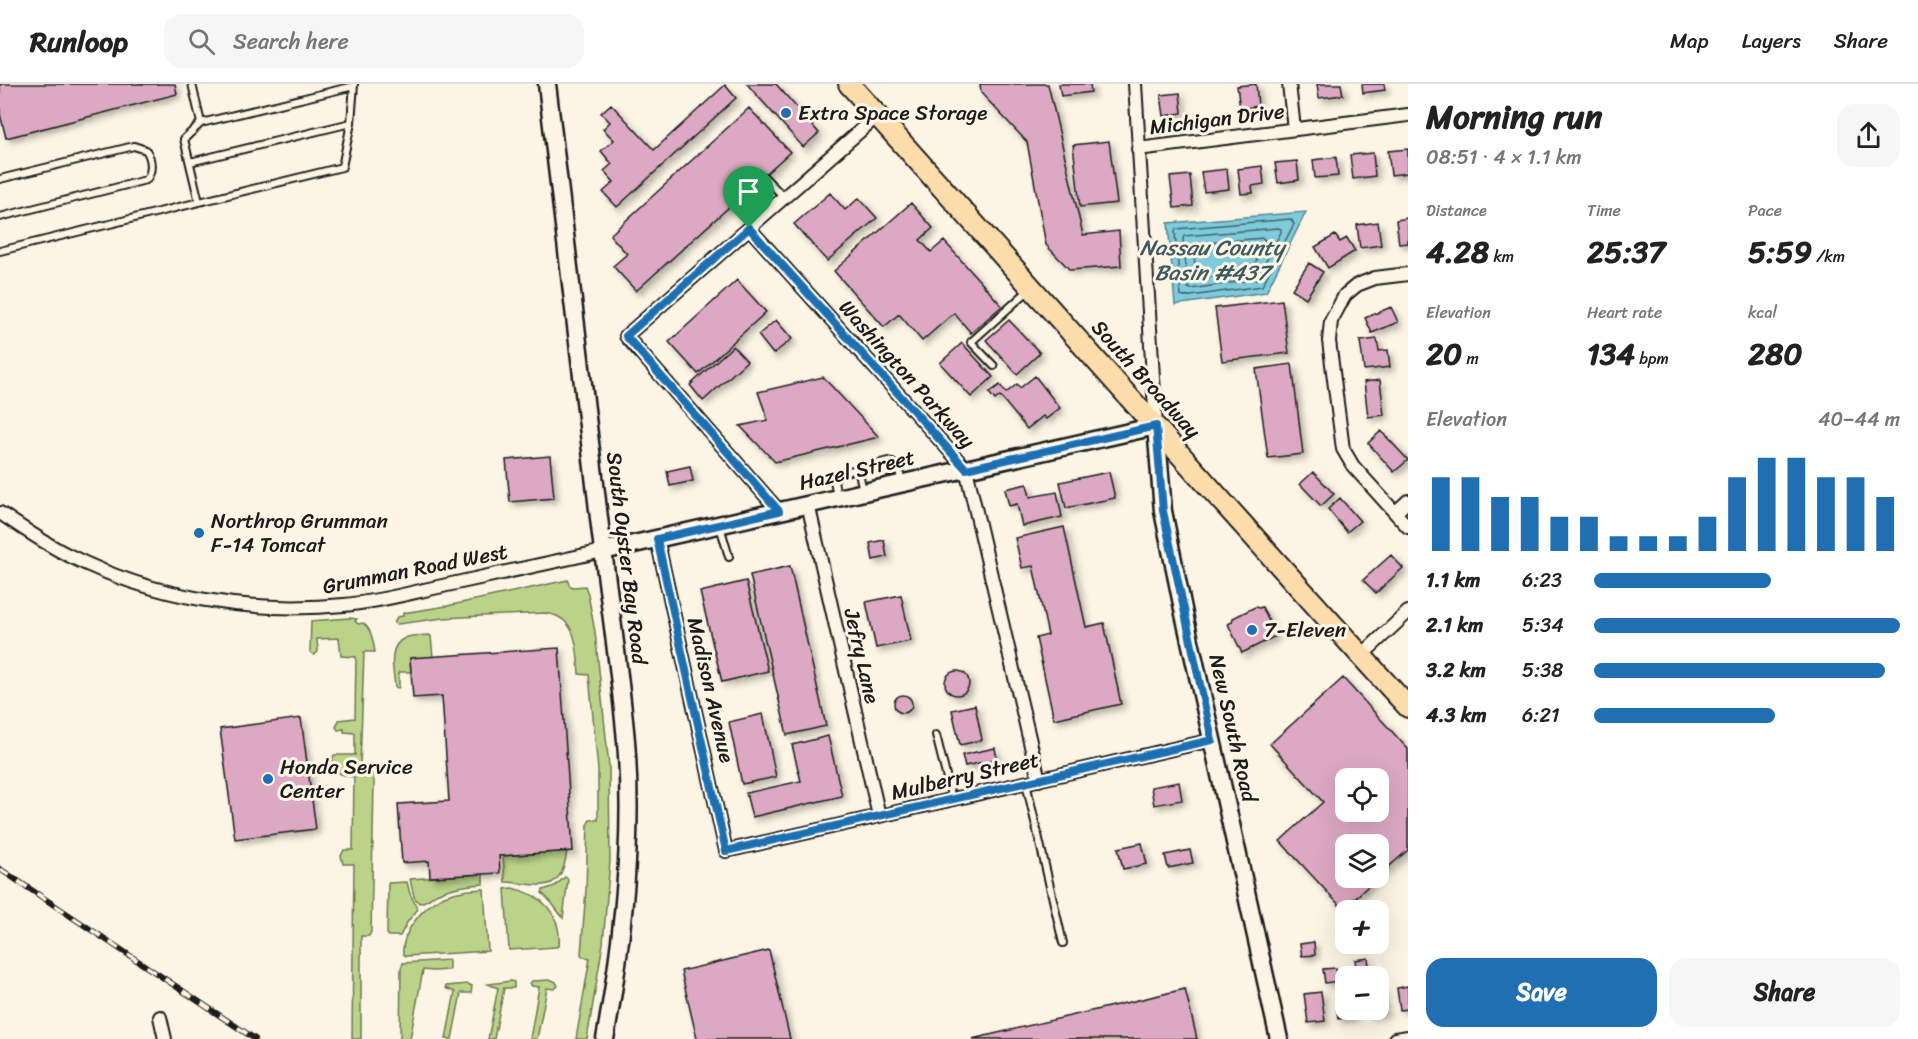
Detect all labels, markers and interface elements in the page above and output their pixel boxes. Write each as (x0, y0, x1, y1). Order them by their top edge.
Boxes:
search box (164, 14, 584, 68)
text: Runloop (30, 17, 128, 66)
text: Search here (233, 22, 349, 61)
text: Map (1670, 22, 1709, 60)
text: Layers (1742, 22, 1801, 60)
text: Share (1834, 22, 1888, 60)
icon: search (185, 25, 218, 58)
text: Morning run (1426, 88, 1602, 146)
street label: Michigan Drive (1147, 92, 1287, 146)
place label: Extra Space Storage (798, 94, 987, 132)
button: share (1837, 104, 1900, 167)
marker: Extra Space Storage (779, 106, 793, 120)
text: 08:51 · 4 × 1.1 km (1426, 140, 1582, 175)
pin (723, 166, 774, 228)
icon: arrive (732, 175, 765, 208)
text: Distance (1426, 196, 1487, 225)
text: Time (1587, 196, 1621, 225)
text: Pace (1748, 196, 1782, 225)
text: 4.28 (1426, 225, 1489, 279)
text: 25:37 (1587, 225, 1665, 279)
text: 5:59 (1748, 225, 1812, 279)
water label: Nassau County Basin #437 (1140, 228, 1287, 292)
text: km (1489, 242, 1514, 271)
text: /km (1812, 242, 1845, 271)
street label: Washington Parkway (829, 290, 985, 458)
text: Elevation (1426, 298, 1491, 327)
text: Heart rate (1587, 298, 1662, 327)
text: kcal (1748, 298, 1777, 327)
street label: South Broadway (1081, 310, 1211, 448)
text: 20 (1426, 327, 1462, 381)
text: 134 (1587, 327, 1635, 381)
text: 280 (1748, 327, 1802, 381)
text: m (1462, 344, 1479, 373)
text: bpm (1635, 344, 1669, 373)
text: Elevation (1426, 402, 1507, 437)
text: 40–44 m (1818, 402, 1900, 437)
street label: Hazel Street (795, 438, 919, 502)
street label: South Oyster Bay Road (595, 450, 659, 668)
place label: Northrop Grumman F-14 Tomcat (211, 502, 388, 564)
marker: Northrop Grumman F-14 Tomcat (192, 526, 206, 540)
street label: Grumman Road West (319, 532, 511, 606)
text: 1.1 km (1426, 563, 1480, 598)
text: 6:23 (1522, 563, 1562, 598)
street label: Jefry Lane (832, 604, 891, 707)
text: 2.1 km (1426, 608, 1483, 643)
text: 5:34 (1522, 608, 1564, 643)
place label: 7-Eleven (1264, 611, 1346, 649)
street label: Madison Avenue (676, 613, 746, 767)
marker: 7-Eleven (1245, 623, 1259, 637)
street label: New South Road (1198, 650, 1269, 808)
text: 3.2 km (1426, 653, 1486, 688)
text: 5:38 (1522, 653, 1563, 688)
text: 4.3 km (1426, 698, 1487, 733)
text: 6:21 (1522, 698, 1560, 733)
street label: Mulberry Street (887, 741, 1043, 811)
place label: Honda Service Center (280, 748, 413, 810)
map controls (1335, 768, 1389, 1020)
button: locate (1335, 768, 1389, 822)
marker: Honda Service Center (261, 772, 275, 786)
button: layers (1335, 834, 1389, 888)
button: + (1335, 900, 1389, 954)
button: Save (1426, 958, 1657, 1027)
button: Share (1669, 958, 1900, 1027)
button: − (1335, 966, 1389, 1020)

